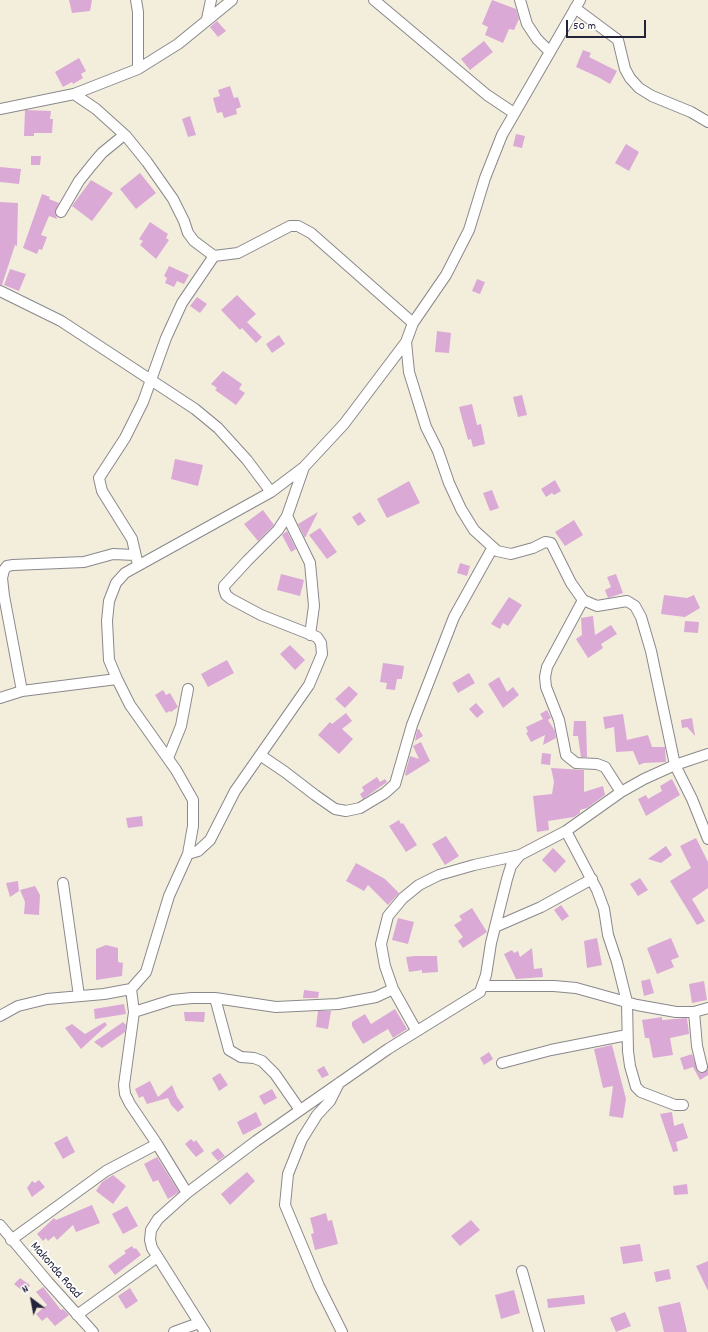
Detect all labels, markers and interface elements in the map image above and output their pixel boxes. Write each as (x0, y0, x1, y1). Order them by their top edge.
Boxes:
scale bar (568, 12, 648, 38)
text: 50 m (573, 18, 596, 35)
street label: Makonda Road (26, 1239, 84, 1303)
north arrow (12, 1280, 52, 1320)
text: N (19, 1282, 32, 1298)

